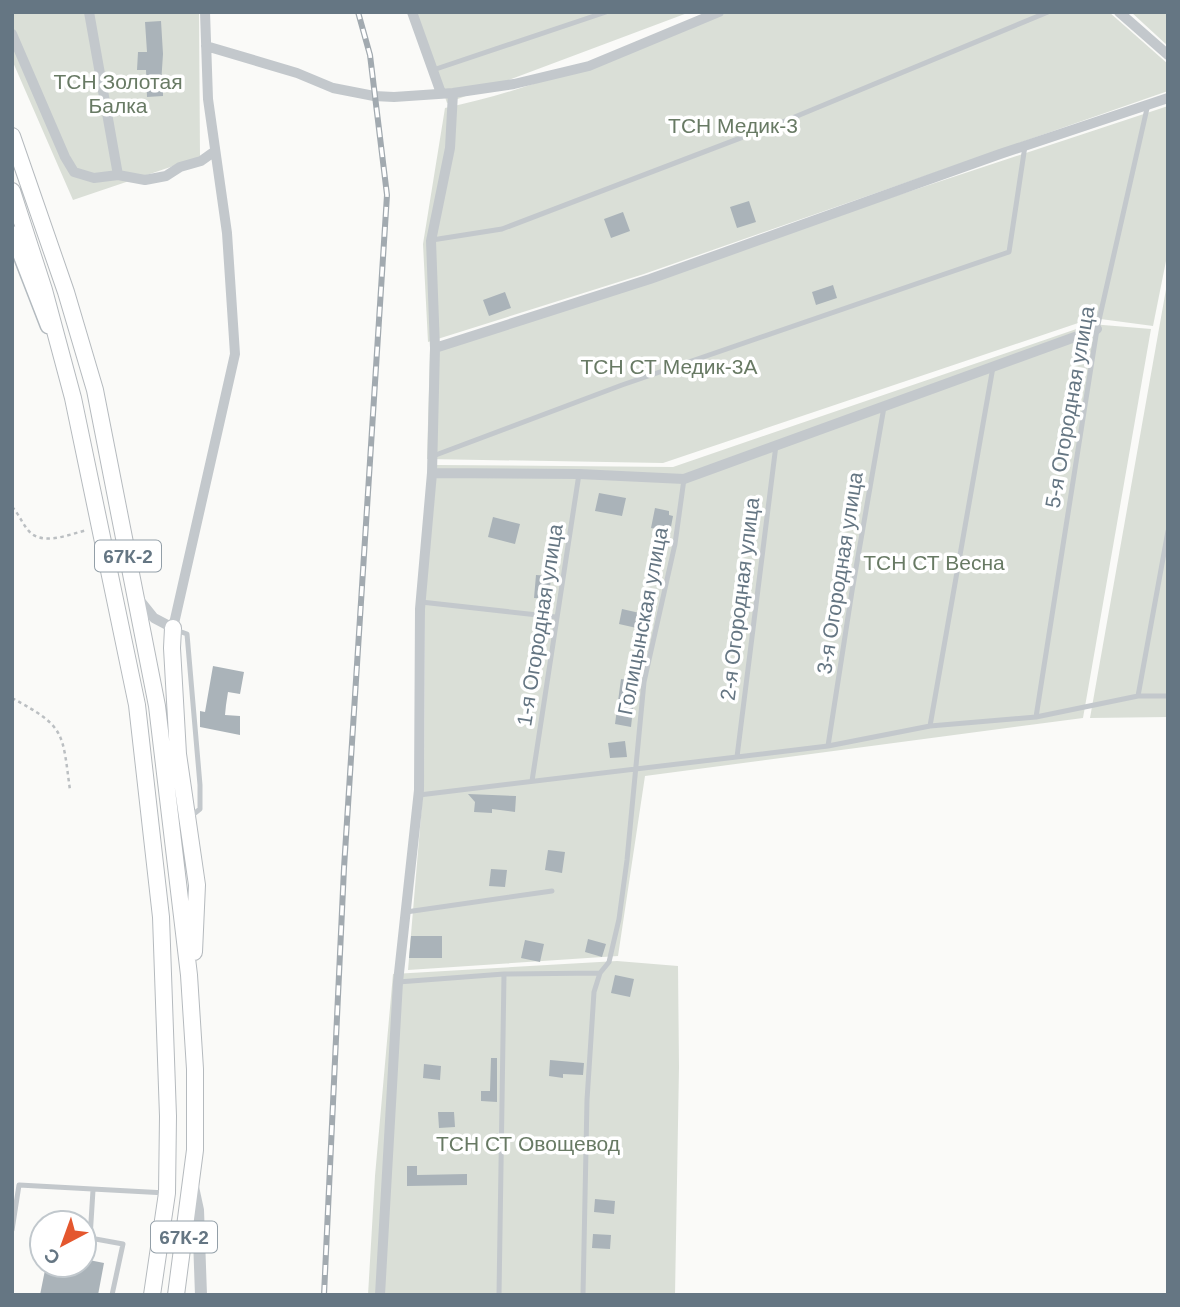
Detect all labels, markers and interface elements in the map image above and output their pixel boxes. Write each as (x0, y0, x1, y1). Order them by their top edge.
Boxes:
park label: ТСН Золотая Балка (53, 70, 183, 117)
park label: ТСН Медик-3 (668, 114, 798, 137)
street label: 5-я Огородная улица (1040, 304, 1099, 510)
park label: ТСН СТ Медик-3А (581, 355, 757, 378)
street label: 3-я Огородная улица (812, 470, 867, 676)
street label: 2-я Огородная улица (716, 496, 763, 702)
street label: 1-я Огородная улица (512, 522, 567, 728)
street label: Голицынская улица (613, 525, 672, 717)
road number: 67К-2 (95, 540, 161, 572)
park label: ТСН СТ Весна (863, 551, 1005, 574)
park label: ТСН СТ Овощевод (436, 1132, 620, 1155)
north arrow (28, 1209, 98, 1279)
road number: 67К-2 (151, 1222, 217, 1252)
text: С (40, 1244, 64, 1269)

